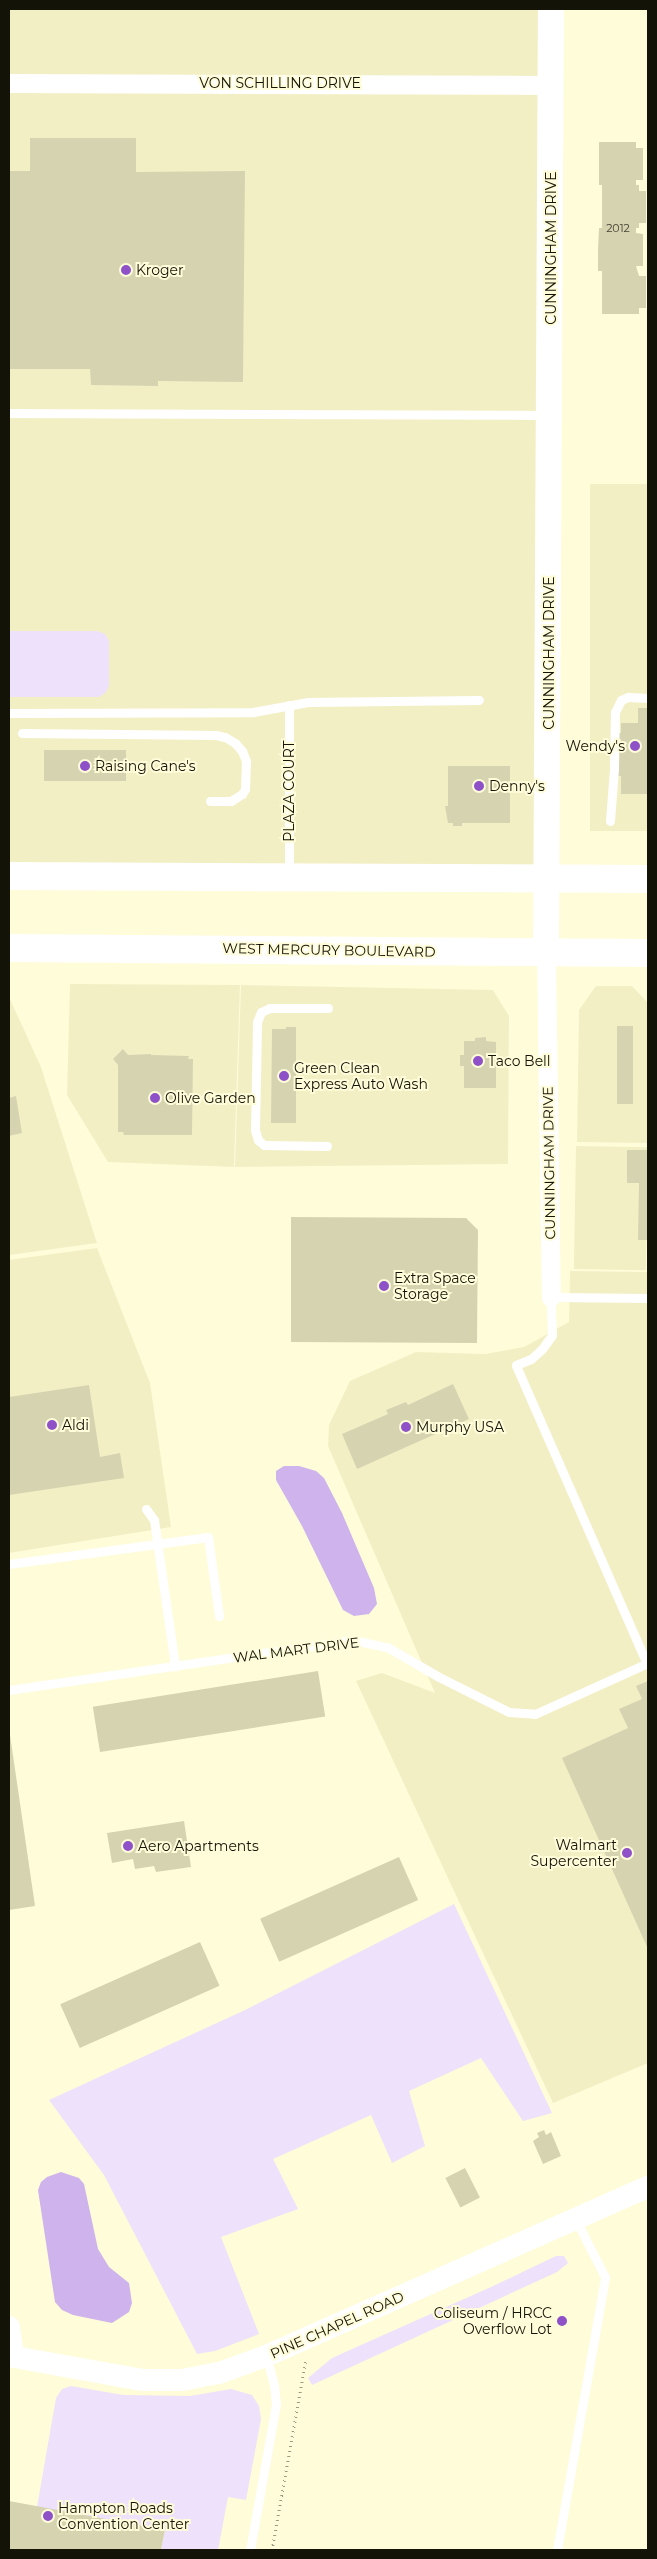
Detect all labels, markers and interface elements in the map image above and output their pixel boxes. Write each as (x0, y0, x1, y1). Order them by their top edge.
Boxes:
street label: VON SCHILLING DRIVE (199, 75, 361, 91)
street label: CUNNINGHAM DRIVE (543, 171, 559, 325)
house number: 2012 (606, 221, 630, 235)
place label: Kroger (136, 262, 184, 278)
marker: Kroger (120, 264, 132, 276)
street label: CUNNINGHAM DRIVE (541, 576, 557, 730)
place label: Wendy's (566, 738, 625, 754)
street label: PLAZA COURT (281, 740, 297, 842)
marker: Wendy's (629, 740, 641, 752)
place label: Raising Cane's (95, 758, 196, 774)
marker: Raising Cane's (79, 760, 91, 772)
place label: Denny's (489, 778, 545, 794)
marker: Denny's (473, 780, 485, 792)
street label: WEST MERCURY BOULEVARD (222, 940, 436, 960)
place label: Taco Bell (488, 1053, 551, 1069)
marker: Taco Bell (472, 1055, 484, 1067)
place label: Green Clean Express Auto Wash (294, 1060, 428, 1092)
marker: Green Clean Express Auto Wash (278, 1070, 290, 1082)
street label: CUNNINGHAM DRIVE (539, 1086, 559, 1240)
place label: Olive Garden (165, 1090, 256, 1106)
marker: Olive Garden (149, 1092, 161, 1104)
place label: Extra Space Storage (394, 1270, 476, 1302)
marker: Extra Space Storage (378, 1280, 390, 1292)
place label: Aldi (62, 1417, 89, 1433)
marker: Aldi (46, 1419, 58, 1431)
place label: Murphy USA (416, 1419, 504, 1435)
marker: Murphy USA (400, 1421, 412, 1433)
street label: WAL MART DRIVE (232, 1634, 360, 1666)
place label: Walmart Supercenter (530, 1837, 617, 1870)
place label: Aero Apartments (138, 1838, 259, 1854)
marker: Aero Apartments (122, 1840, 134, 1852)
marker: Walmart Supercenter (621, 1847, 633, 1859)
street label: PINE CHAPEL ROAD (268, 2288, 406, 2362)
place label: Coliseum / HRCC Overflow Lot (434, 2305, 552, 2338)
marker: Coliseum / HRCC Overflow Lot (556, 2315, 568, 2327)
place label: Hampton Roads Convention Center (58, 2500, 189, 2532)
marker: Hampton Roads Convention Center (42, 2510, 54, 2522)

